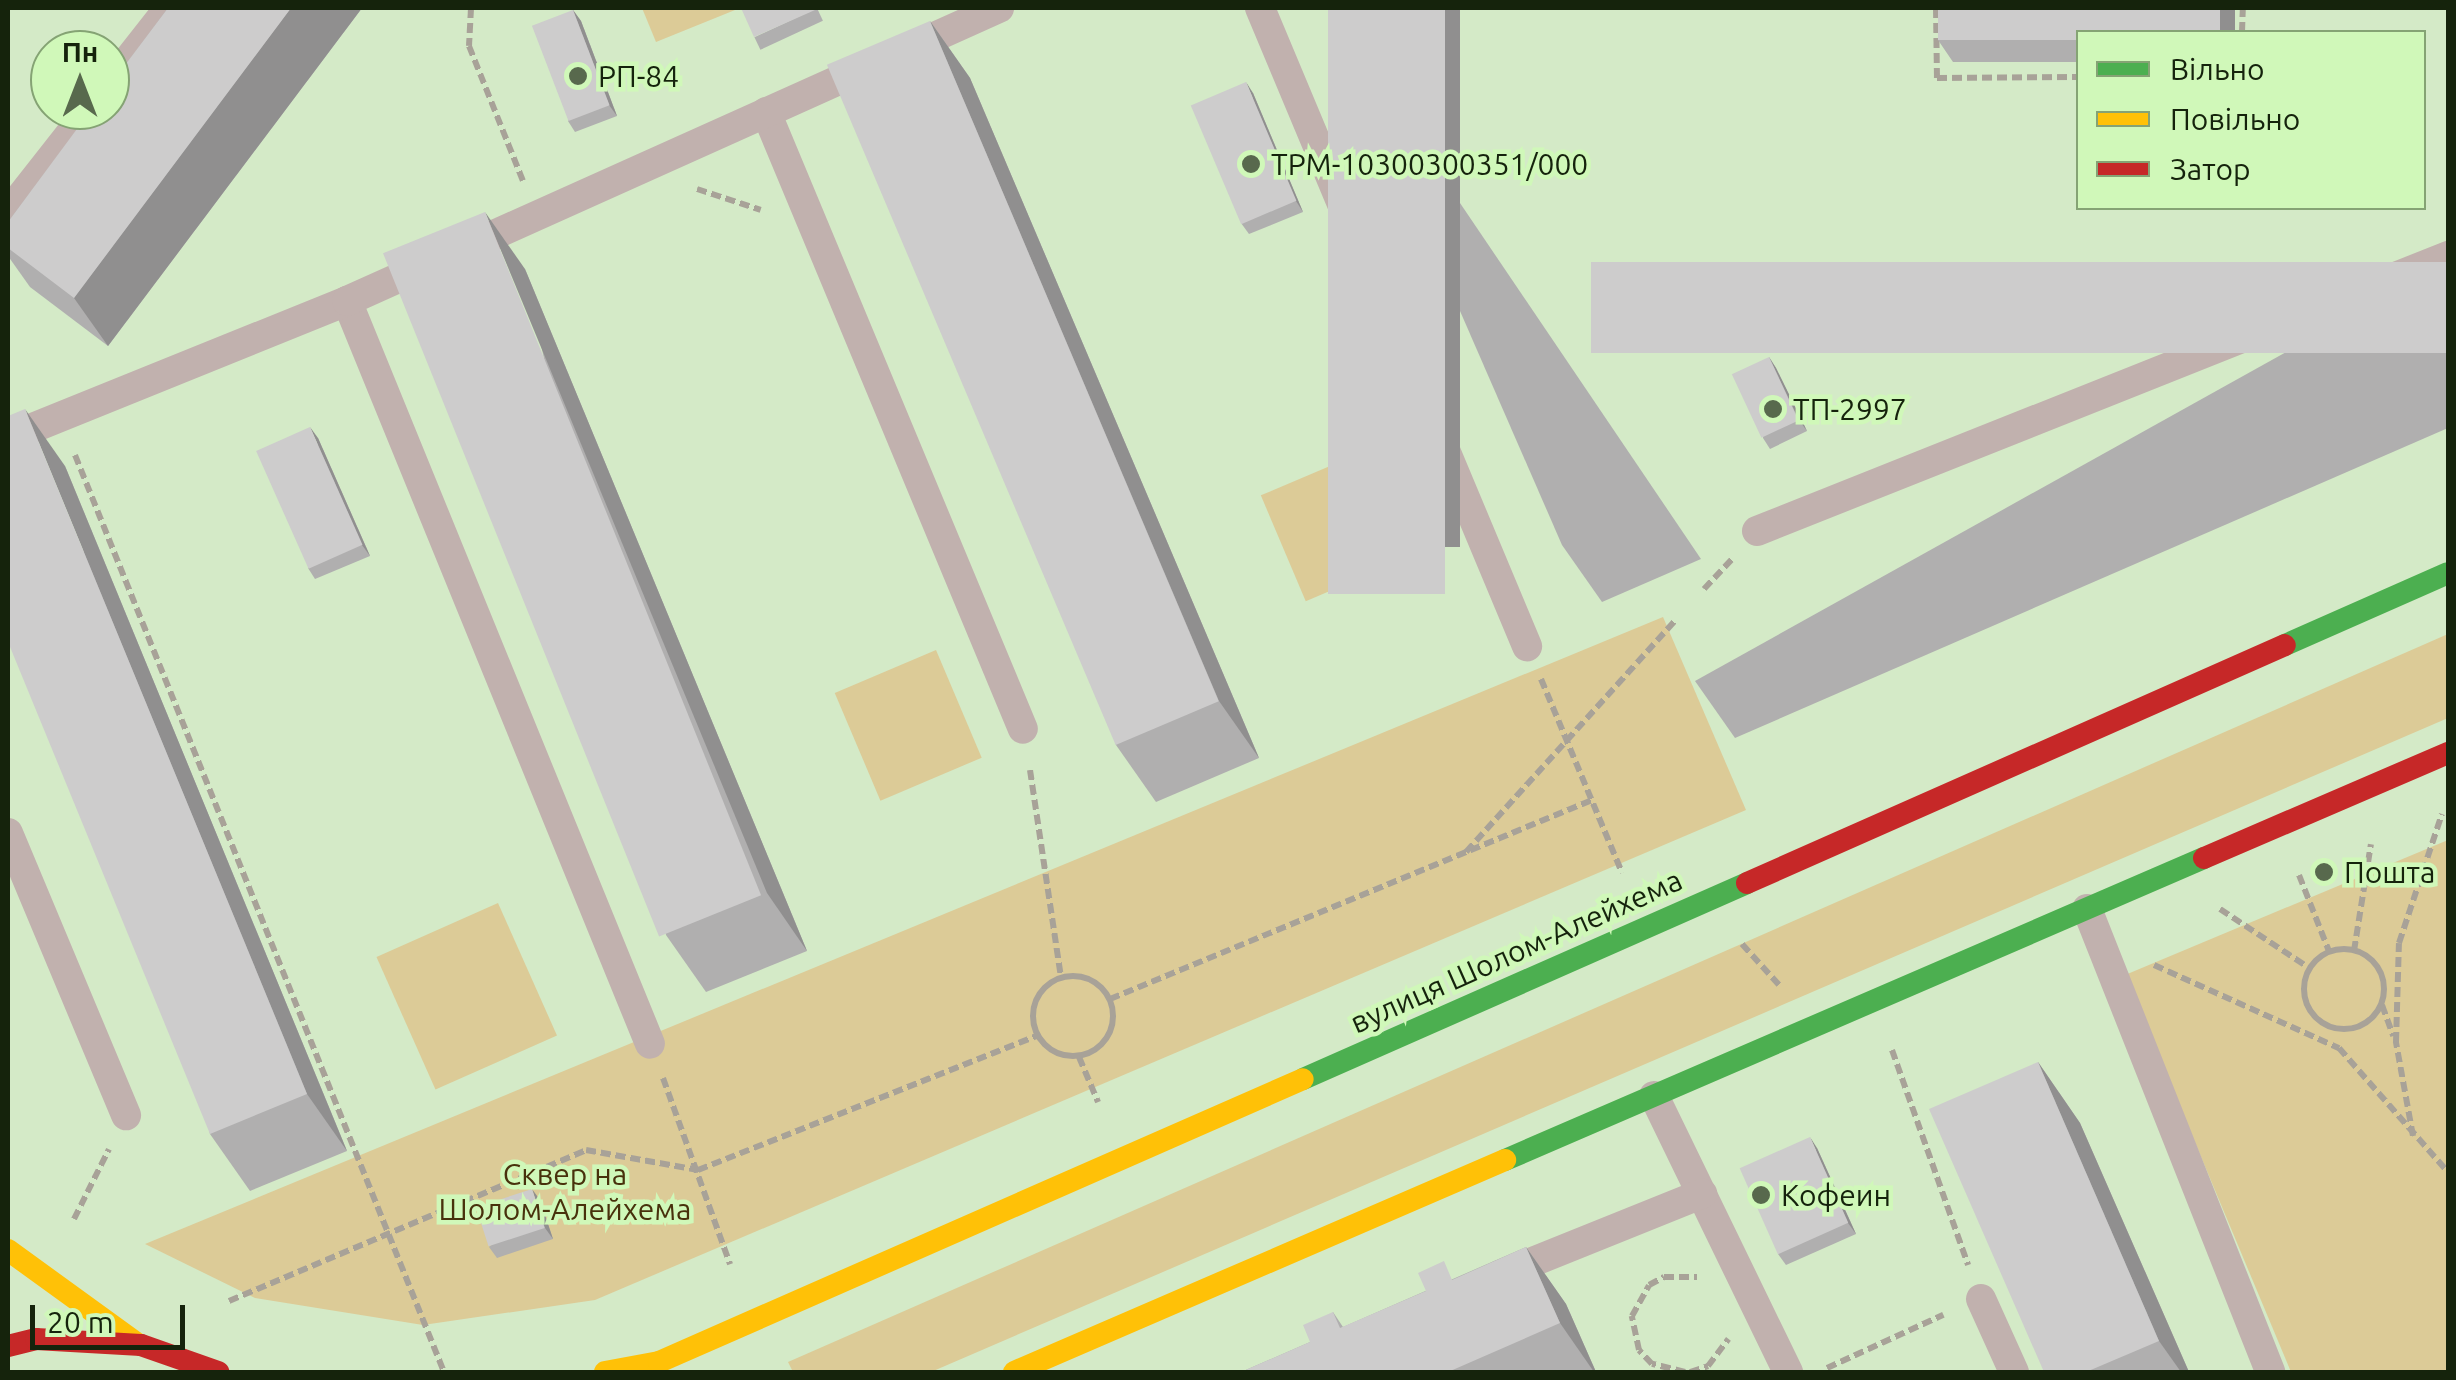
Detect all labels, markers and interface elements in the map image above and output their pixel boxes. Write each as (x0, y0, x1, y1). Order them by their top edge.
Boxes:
north arrow (30, 30, 130, 130)
legend (2076, 30, 2426, 210)
text: Пн (62, 36, 98, 67)
text: Вільно (2170, 52, 2265, 86)
place label: РП-84 (598, 58, 679, 94)
marker: РП-84 (567, 65, 589, 87)
text: Повільно (2170, 102, 2300, 136)
place label: ТРМ-10300300351/000 (1271, 146, 1588, 182)
text: Затор (2170, 152, 2251, 186)
marker: ТРМ-10300300351/000 (1240, 153, 1262, 175)
place label: ТП-2997 (1793, 391, 1907, 427)
marker: ТП-2997 (1762, 398, 1784, 420)
place label: Пошта (2344, 854, 2435, 890)
street label: вулиця Шолом-Алейхема (1345, 861, 1687, 1041)
marker: Пошта (2313, 861, 2335, 883)
park label: Сквер на Шолом-Алейхема (439, 1156, 691, 1226)
place label: Кофеин (1781, 1177, 1891, 1213)
marker: Кофеин (1750, 1184, 1772, 1206)
scale bar (35, 1285, 190, 1347)
text: 20 m (47, 1305, 114, 1339)

